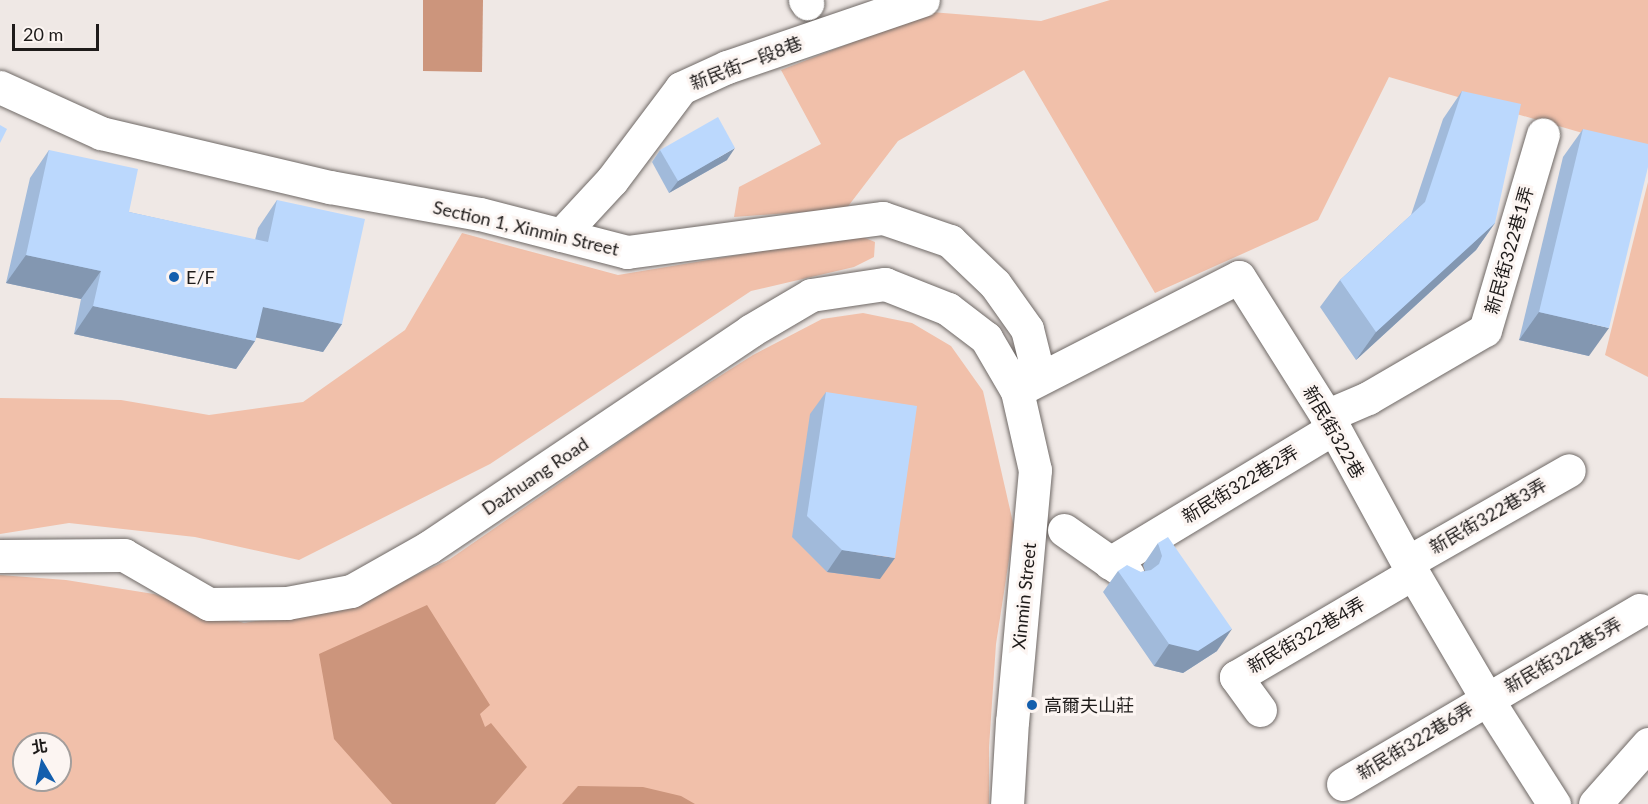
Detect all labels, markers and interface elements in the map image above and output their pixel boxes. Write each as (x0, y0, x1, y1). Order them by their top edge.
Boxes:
scale bar (15, 12, 102, 50)
text: 20 m (23, 23, 63, 45)
street label: 新民街一段8巷 (687, 32, 805, 94)
street label: 新民街322巷1弄 (1480, 184, 1538, 316)
street label: Section 1, Xinmin Street (431, 196, 621, 260)
place label: E/F (186, 266, 215, 288)
marker: E/F (167, 270, 181, 284)
street label: 新民街322巷 (1299, 382, 1369, 482)
street label: Dazhuang Road (478, 433, 592, 519)
street label: 新民街322巷2弄 (1178, 441, 1302, 527)
street label: 新民街322巷3弄 (1426, 474, 1550, 558)
street label: Xinmin Street (1008, 542, 1040, 650)
street label: 新民街322巷4弄 (1244, 593, 1368, 677)
street label: 新民街322巷5弄 (1501, 613, 1625, 697)
place label: 高爾夫山莊 (1044, 694, 1134, 716)
marker: 高爾夫山莊 (1025, 698, 1039, 712)
street label: 新民街322巷6弄 (1353, 698, 1477, 784)
north arrow (12, 732, 72, 792)
text: 北 (30, 735, 49, 756)

